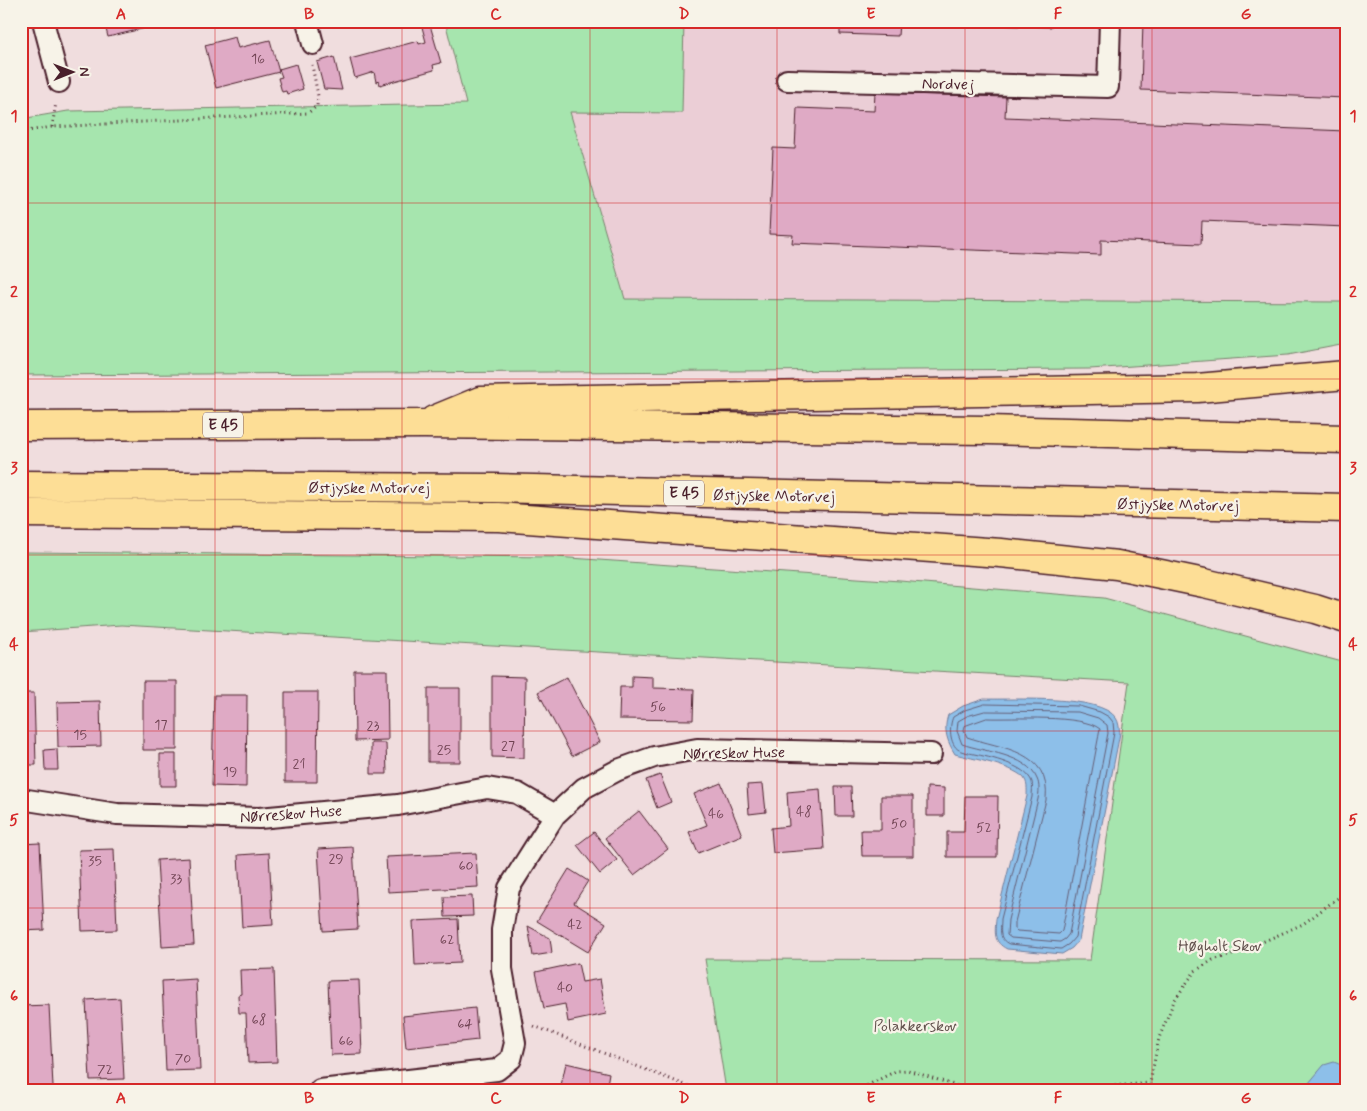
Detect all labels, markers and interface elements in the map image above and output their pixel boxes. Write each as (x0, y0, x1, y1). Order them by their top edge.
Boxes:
text: A (116, 4, 126, 25)
text: B (304, 4, 314, 25)
text: C (490, 4, 502, 25)
text: D (678, 4, 690, 25)
text: E (866, 4, 876, 25)
text: F (1054, 4, 1063, 25)
text: G (1241, 4, 1252, 25)
north arrow (48, 48, 98, 98)
house number: 16 (251, 50, 265, 68)
text: N (75, 67, 93, 77)
street label: Nordvej (922, 74, 974, 95)
text: 1 (10, 106, 18, 127)
text: 1 (1349, 106, 1357, 127)
text: 2 (10, 282, 18, 303)
text: 2 (1349, 282, 1357, 303)
road number: E 45 (203, 412, 243, 438)
text: 3 (10, 458, 18, 479)
text: 3 (1349, 458, 1357, 479)
street label: Østjyske Motorvej (308, 478, 430, 499)
road number: E 45 (664, 480, 704, 506)
street label: Østjyske Motorvej (713, 485, 835, 508)
street label: Østjyske Motorvej (1117, 494, 1239, 517)
text: 4 (9, 634, 19, 655)
text: 4 (1348, 634, 1358, 655)
house number: 56 (650, 698, 666, 716)
house number: 17 (154, 716, 168, 734)
house number: 23 (367, 717, 379, 735)
house number: 15 (73, 726, 87, 744)
house number: 27 (501, 737, 515, 755)
house number: 25 (437, 741, 451, 759)
street label: Nørreskov Huse (683, 742, 785, 765)
house number: 21 (293, 755, 305, 773)
house number: 19 (223, 763, 237, 781)
street label: Nørreskov Huse (239, 800, 343, 829)
house number: 48 (796, 803, 812, 821)
house number: 46 (708, 805, 724, 823)
text: 5 (9, 810, 19, 831)
text: 5 (1348, 810, 1358, 831)
house number: 50 (891, 815, 907, 833)
house number: 52 (976, 819, 992, 837)
house number: 29 (328, 850, 344, 868)
house number: 35 (88, 852, 102, 870)
house number: 60 (458, 857, 474, 875)
house number: 33 (170, 870, 182, 888)
house number: 42 (567, 916, 583, 934)
house number: 62 (440, 931, 454, 949)
park label: Høgholt Skov (1178, 936, 1262, 957)
house number: 40 (557, 979, 573, 997)
text: 6 (10, 986, 18, 1007)
text: 6 (1349, 986, 1357, 1007)
house number: 68 (252, 1011, 266, 1029)
house number: 64 (457, 1015, 473, 1033)
park label: Polakkerskov (873, 1016, 957, 1037)
house number: 66 (339, 1032, 354, 1050)
house number: 70 (175, 1050, 191, 1068)
house number: 72 (97, 1061, 113, 1079)
text: A (116, 1088, 126, 1109)
text: B (304, 1088, 314, 1109)
text: C (490, 1088, 502, 1109)
text: D (678, 1088, 690, 1109)
text: E (866, 1088, 876, 1109)
text: F (1054, 1088, 1063, 1109)
text: G (1241, 1088, 1252, 1109)

